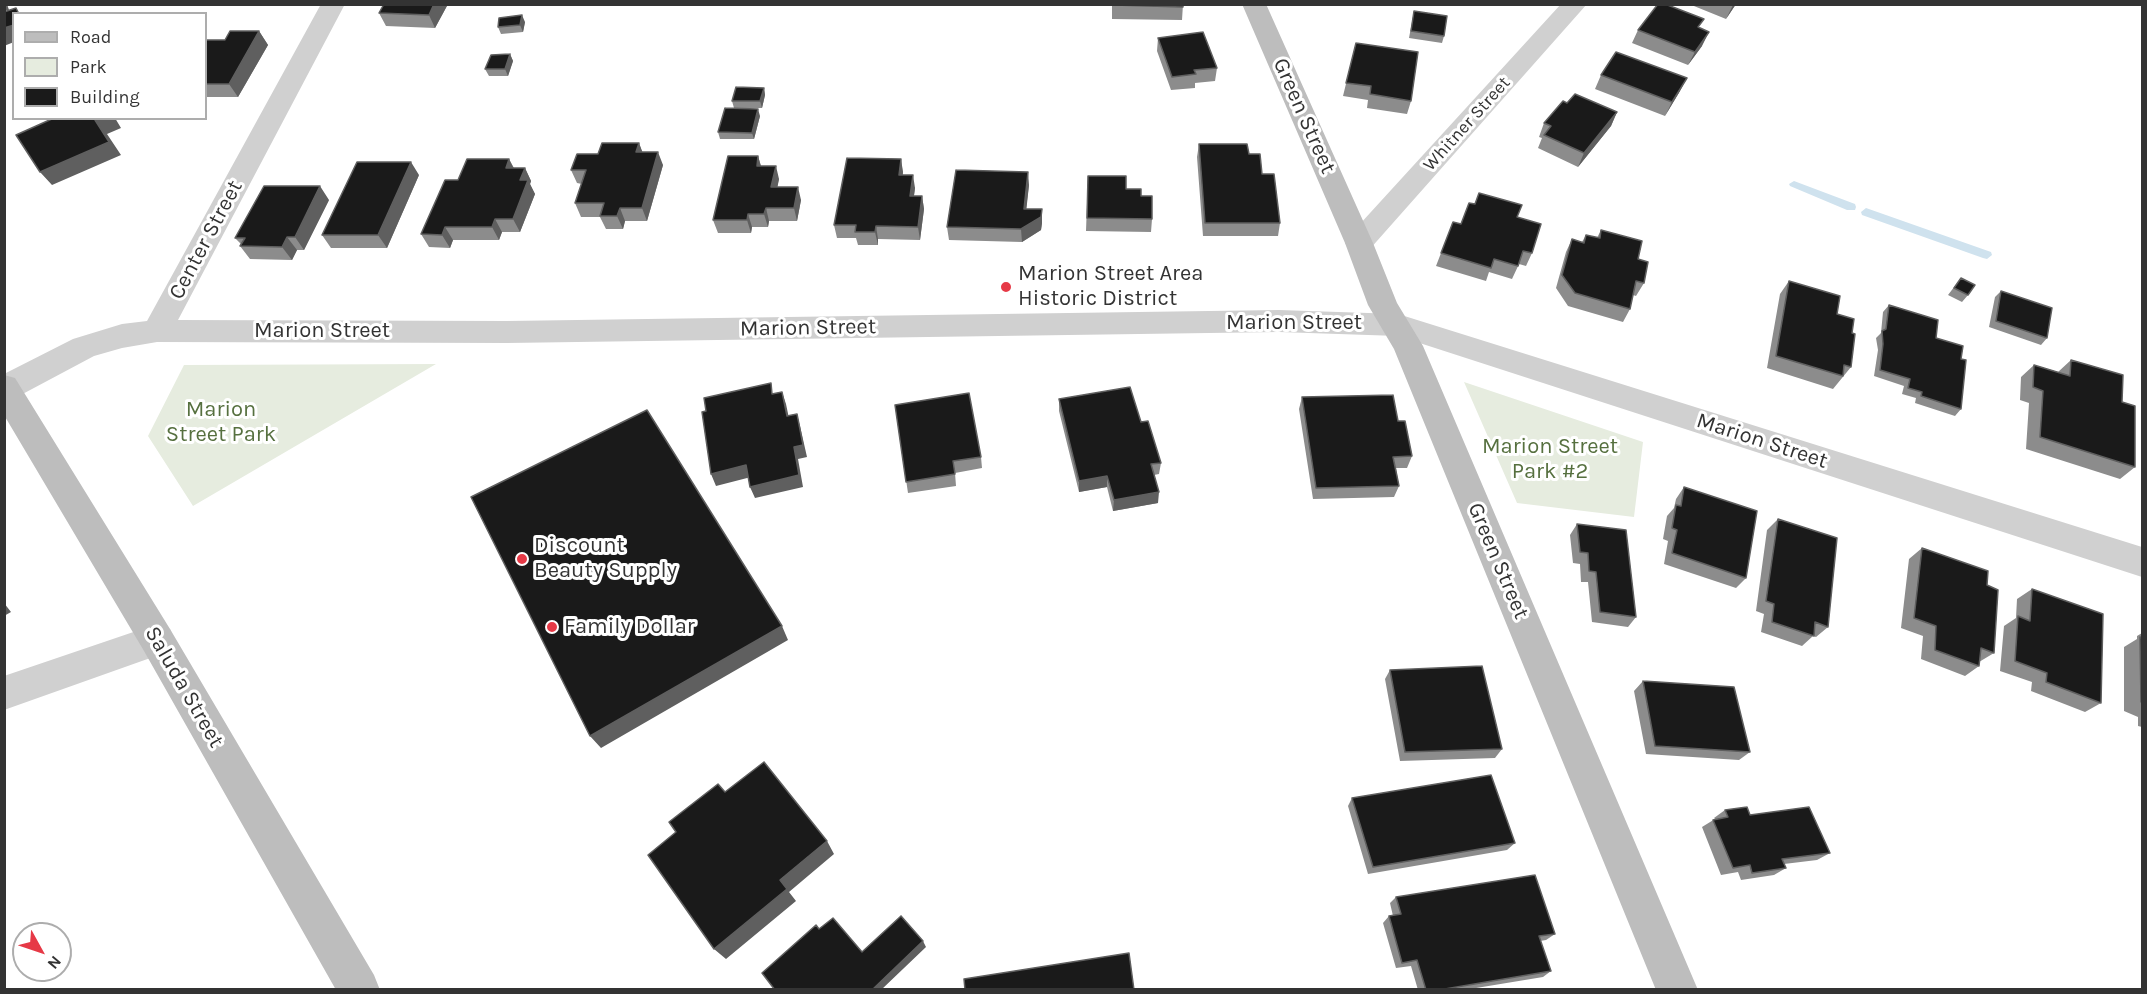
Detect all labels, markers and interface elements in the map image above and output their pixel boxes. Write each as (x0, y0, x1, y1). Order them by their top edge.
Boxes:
legend (12, 12, 207, 120)
text: Road (70, 26, 111, 48)
street label: Green Street (1267, 54, 1341, 178)
text: Park (70, 56, 107, 78)
street label: Whitner Street (1419, 72, 1515, 176)
text: Building (70, 86, 140, 108)
street label: Center Street (164, 176, 248, 304)
place label: Marion Street Area Historic District (1018, 261, 1203, 312)
marker: Marion Street Area Historic District (999, 280, 1013, 294)
street label: Marion Street (1226, 310, 1362, 336)
street label: Marion Street (740, 314, 876, 342)
street label: Marion Street (254, 318, 390, 344)
park label: Marion Street Park (166, 397, 276, 448)
street label: Marion Street (1693, 407, 1831, 475)
park label: Marion Street Park #2 (1482, 434, 1618, 486)
street label: Green Street (1462, 499, 1534, 623)
place label: Discount Beauty Supply (534, 533, 677, 584)
marker: Discount Beauty Supply (515, 552, 529, 566)
place label: Family Dollar (564, 614, 695, 640)
marker: Family Dollar (545, 620, 559, 634)
street label: Saluda Street (139, 622, 229, 752)
north arrow (12, 922, 72, 982)
text: N (44, 952, 66, 973)

